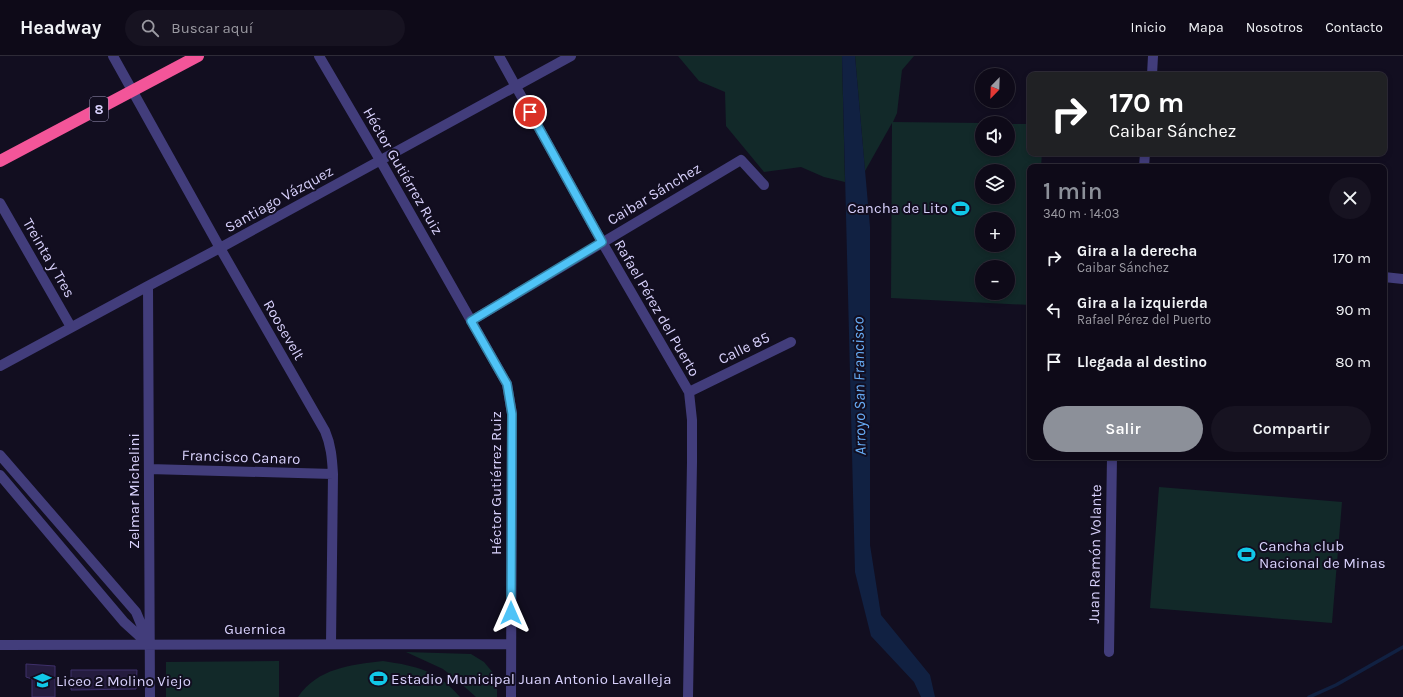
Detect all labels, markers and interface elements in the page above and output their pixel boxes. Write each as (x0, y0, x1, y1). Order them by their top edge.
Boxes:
search box (125, 10, 405, 46)
text: Headway (20, 17, 101, 39)
icon: search (139, 17, 161, 39)
text: Buscar aquí (171, 19, 253, 37)
text: Inicio (1131, 19, 1166, 36)
text: Mapa (1188, 19, 1224, 36)
text: Nosotros (1246, 19, 1303, 36)
text: Contacto (1325, 19, 1383, 36)
north arrow (975, 68, 1015, 108)
map controls (975, 68, 1015, 300)
text: 170 m (1109, 86, 1184, 119)
icon: right (1043, 88, 1095, 140)
pin (513, 95, 547, 129)
road number: 8 (90, 97, 108, 121)
icon: arrive (519, 101, 541, 123)
street label: Héctor Gutiérrez Ruiz (359, 104, 447, 238)
button: sound (975, 116, 1015, 156)
text: Caibar Sánchez (1109, 120, 1236, 142)
street label: Caibar Sánchez (604, 159, 704, 229)
street label: Santiago Vázquez (222, 162, 336, 236)
button: layers (975, 164, 1015, 204)
text: 1 min (1043, 177, 1103, 205)
button: close (1329, 177, 1371, 219)
sports icon: Cancha de Lito (951, 198, 971, 218)
place label: Cancha de Lito (847, 199, 948, 217)
text: 340 m · 14:03 (1043, 206, 1119, 221)
button: + (975, 212, 1015, 252)
street label: Treinta y Tres (19, 215, 79, 301)
street label: Rafael Pérez del Puerto (610, 236, 704, 380)
text: Gira a la derecha (1077, 242, 1197, 260)
icon: right (1043, 247, 1065, 269)
text: 170 m (1333, 249, 1371, 267)
button: − (975, 260, 1015, 300)
text: Caibar Sánchez (1077, 260, 1169, 275)
text: Gira a la izquierda (1077, 294, 1208, 312)
street label: Roosevelt (260, 297, 309, 363)
icon: left (1043, 299, 1065, 321)
text: 90 m (1336, 301, 1371, 319)
text: Rafael Pérez del Puerto (1077, 312, 1211, 327)
water label: Arroyo San Francisco (848, 316, 870, 455)
street label: Calle 85 (715, 328, 773, 368)
icon: arrive (1043, 351, 1065, 373)
text: Llegada al destino (1077, 353, 1207, 371)
text: 80 m (1335, 353, 1371, 371)
button: Salir (1043, 406, 1203, 452)
button: Compartir (1211, 406, 1371, 452)
street label: Héctor Gutiérrez Ruiz (487, 411, 505, 555)
street label: Zelmar Michelini (125, 433, 143, 549)
street label: Francisco Canaro (181, 446, 301, 468)
street label: Juan Ramón Volante (1085, 484, 1105, 624)
place label: Cancha club Nacional de Minas (1259, 537, 1386, 572)
sports icon: Cancha club Nacional de Minas (1236, 545, 1256, 565)
position arrow (490, 592, 532, 634)
street label: Guernica (224, 620, 286, 638)
sports icon: Estadio Municipal Juan Antonio Lavalleja (368, 669, 388, 689)
place label: Estadio Municipal Juan Antonio Lavalleja (391, 670, 672, 688)
school or university icon: Liceo 2 Molino Viejo (33, 671, 53, 691)
place label: Liceo 2 Molino Viejo (56, 672, 191, 690)

